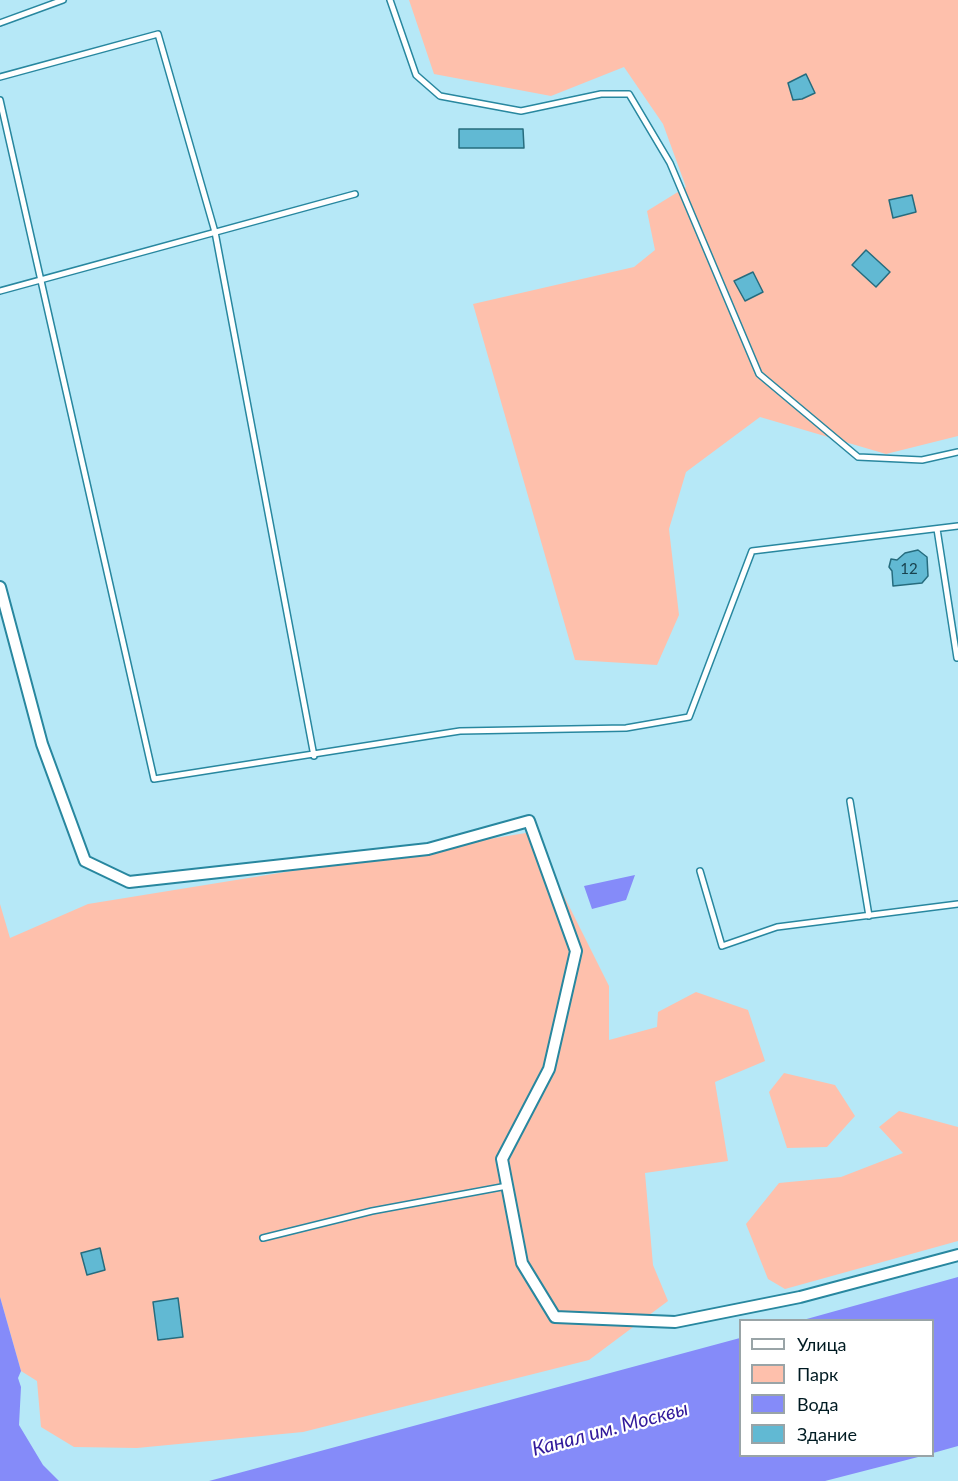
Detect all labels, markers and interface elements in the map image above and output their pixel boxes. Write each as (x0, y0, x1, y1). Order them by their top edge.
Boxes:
house number: 12 (900, 560, 918, 578)
legend (739, 1319, 934, 1457)
text: Улица (797, 1333, 847, 1355)
text: Парк (797, 1363, 838, 1385)
text: Вода (797, 1393, 838, 1415)
water label: Канал им. Москвы (529, 1397, 691, 1461)
text: Здание (797, 1423, 857, 1445)

